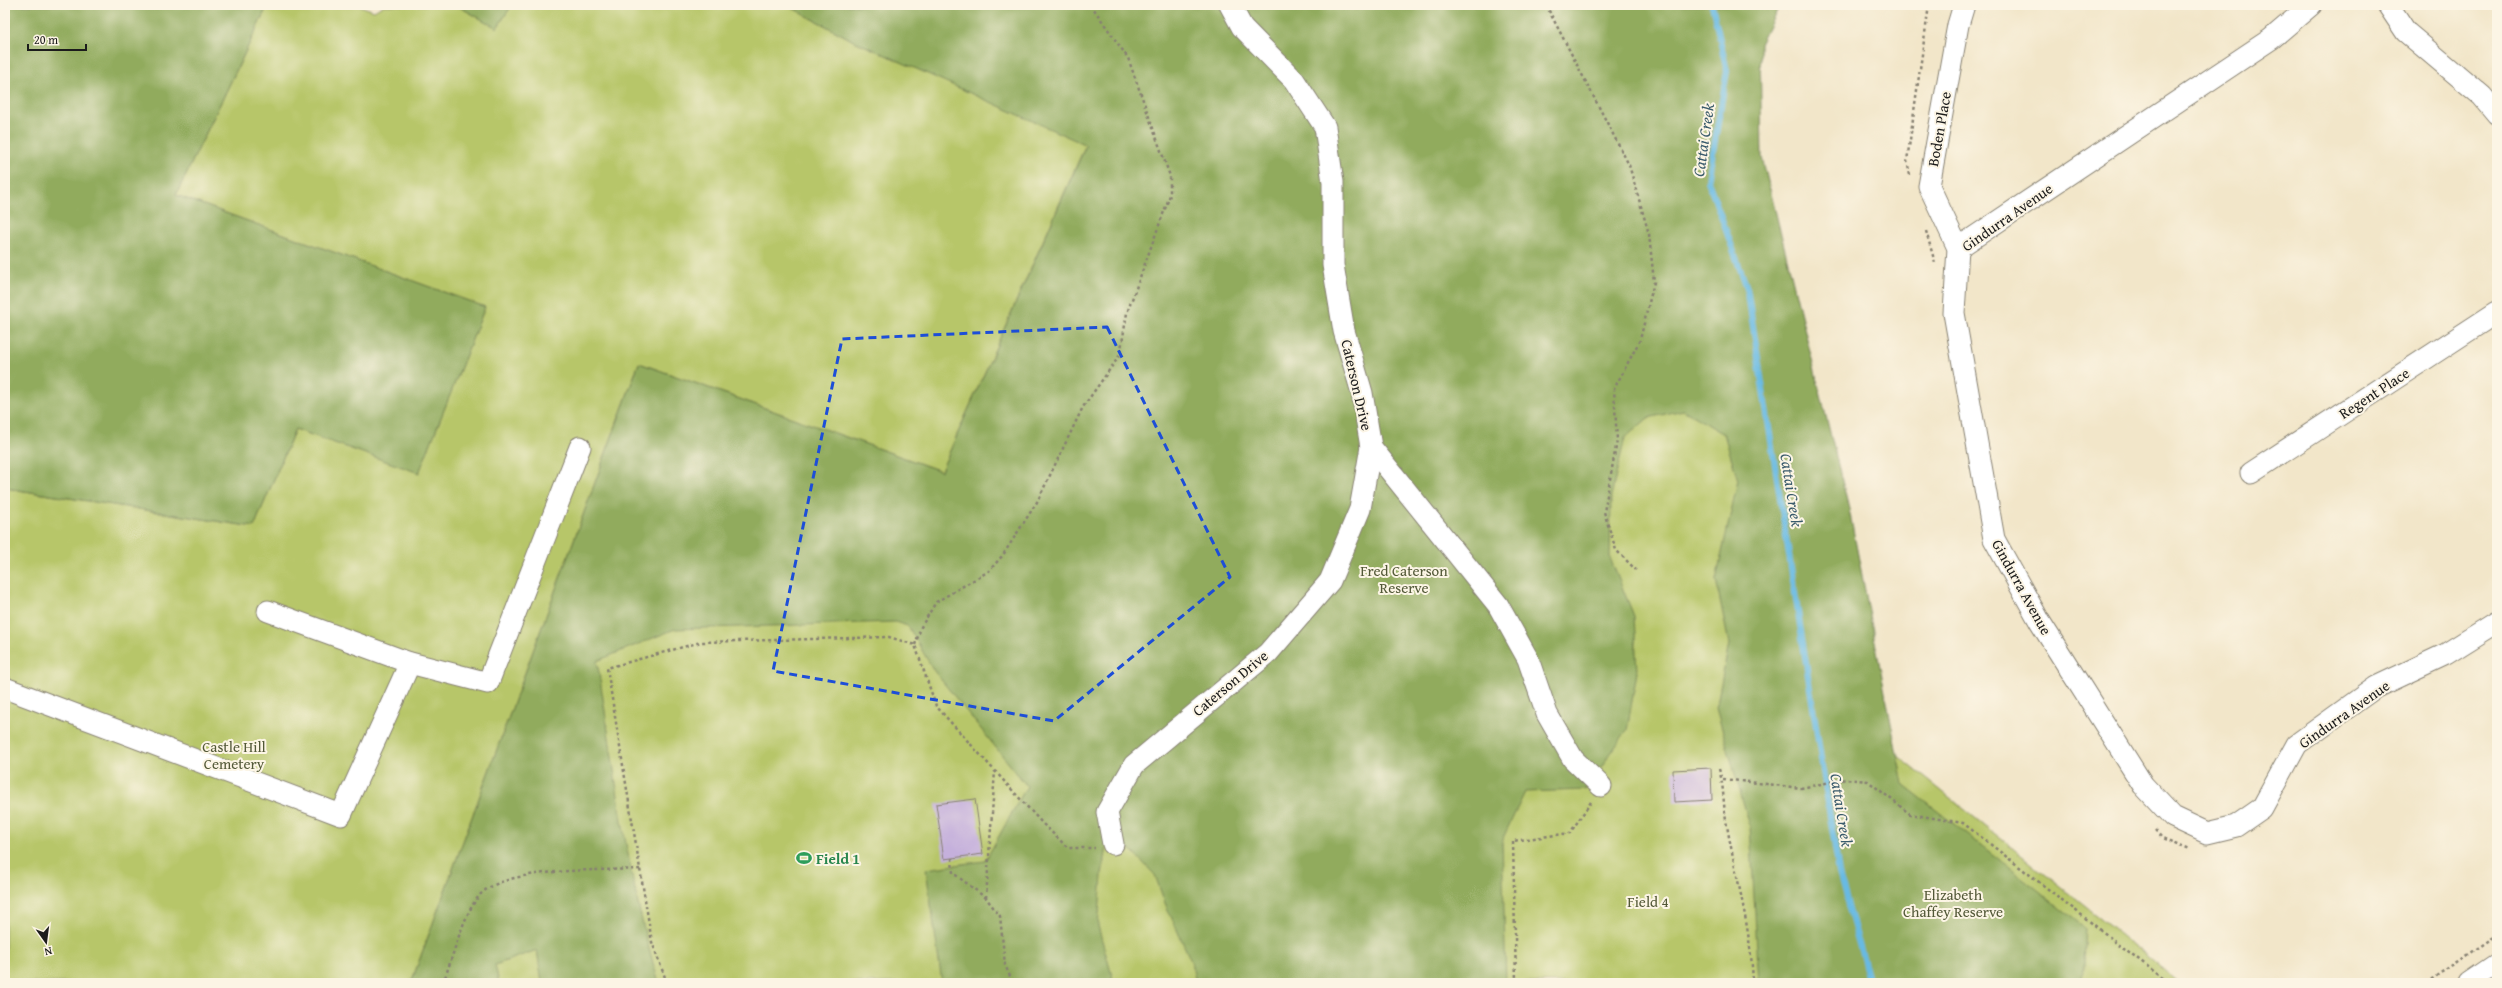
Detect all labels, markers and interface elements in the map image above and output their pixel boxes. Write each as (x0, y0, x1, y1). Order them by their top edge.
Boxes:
scale bar (28, 26, 86, 52)
text: 20 m (34, 31, 58, 48)
street label: Boden Place (1922, 90, 1956, 168)
water label: Cattai Creek (1686, 101, 1720, 178)
street label: Gindurra Avenue (1957, 178, 2057, 256)
street label: Caterson Drive (1336, 337, 1378, 433)
street label: Regent Place (2335, 362, 2413, 424)
water label: Cattai Creek (1774, 452, 1810, 529)
street label: Gindurra Avenue (1987, 535, 2057, 639)
park label: Fred Caterson Reserve (1360, 560, 1448, 598)
street label: Caterson Drive (1188, 645, 1272, 721)
street label: Gindurra Avenue (2294, 675, 2394, 753)
park label: Castle Hill Cemetery (202, 736, 266, 774)
water label: Cattai Creek (1824, 772, 1860, 849)
place label: Field 1 (816, 848, 860, 869)
sports icon: Field 1 (795, 849, 813, 867)
park label: Elizabeth Chaffey Reserve (1903, 884, 2003, 922)
park label: Field 4 (1627, 891, 1669, 912)
north arrow (26, 922, 66, 962)
text: N (42, 943, 54, 961)

